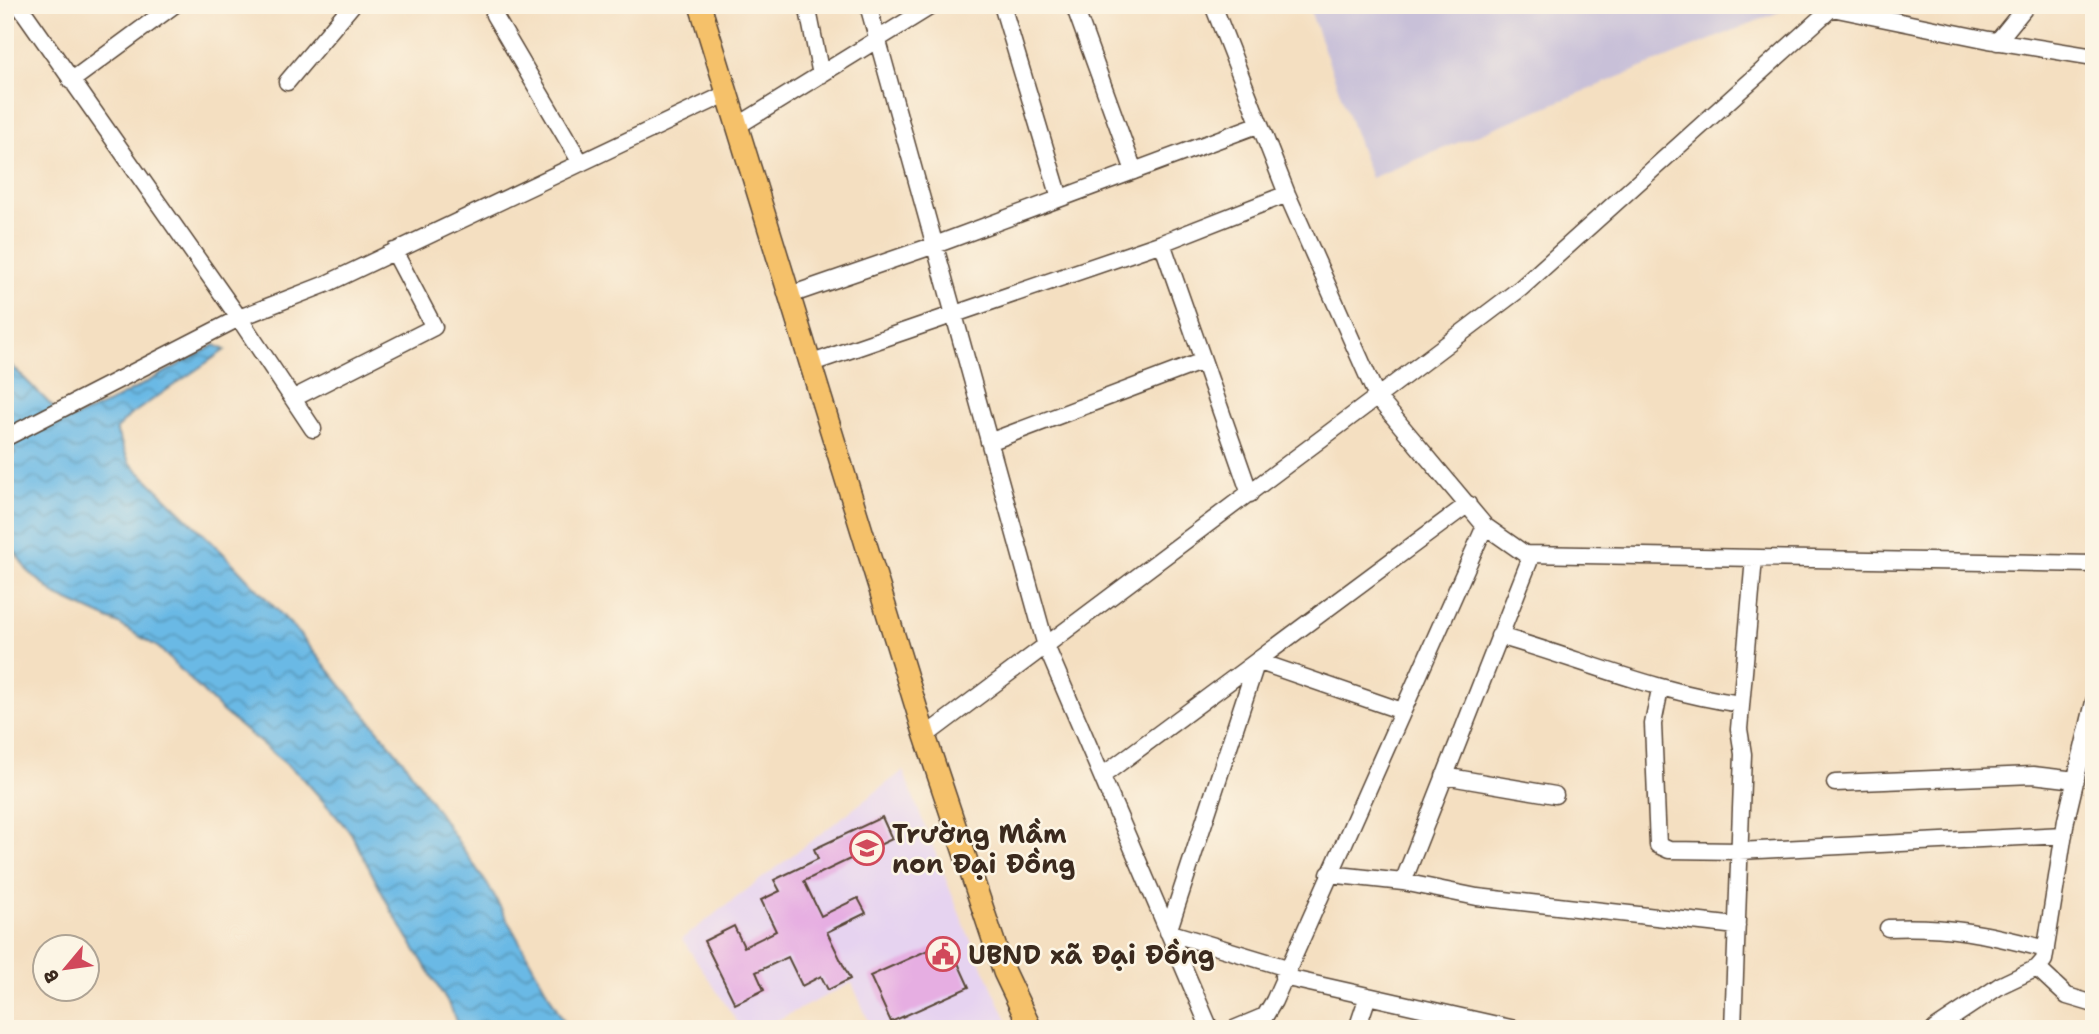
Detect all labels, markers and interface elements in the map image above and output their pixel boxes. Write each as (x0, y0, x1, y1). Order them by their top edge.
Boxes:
place label: Trường Mầm non Đại Đồng (892, 816, 1075, 881)
school or university icon: Trường Mầm non Đại Đồng (848, 829, 886, 867)
north arrow (32, 932, 102, 1002)
public building icon: UBND xã Đại Đồng (924, 935, 962, 973)
place label: UBND xã Đại Đồng (968, 937, 1215, 972)
text: B (38, 965, 65, 987)

